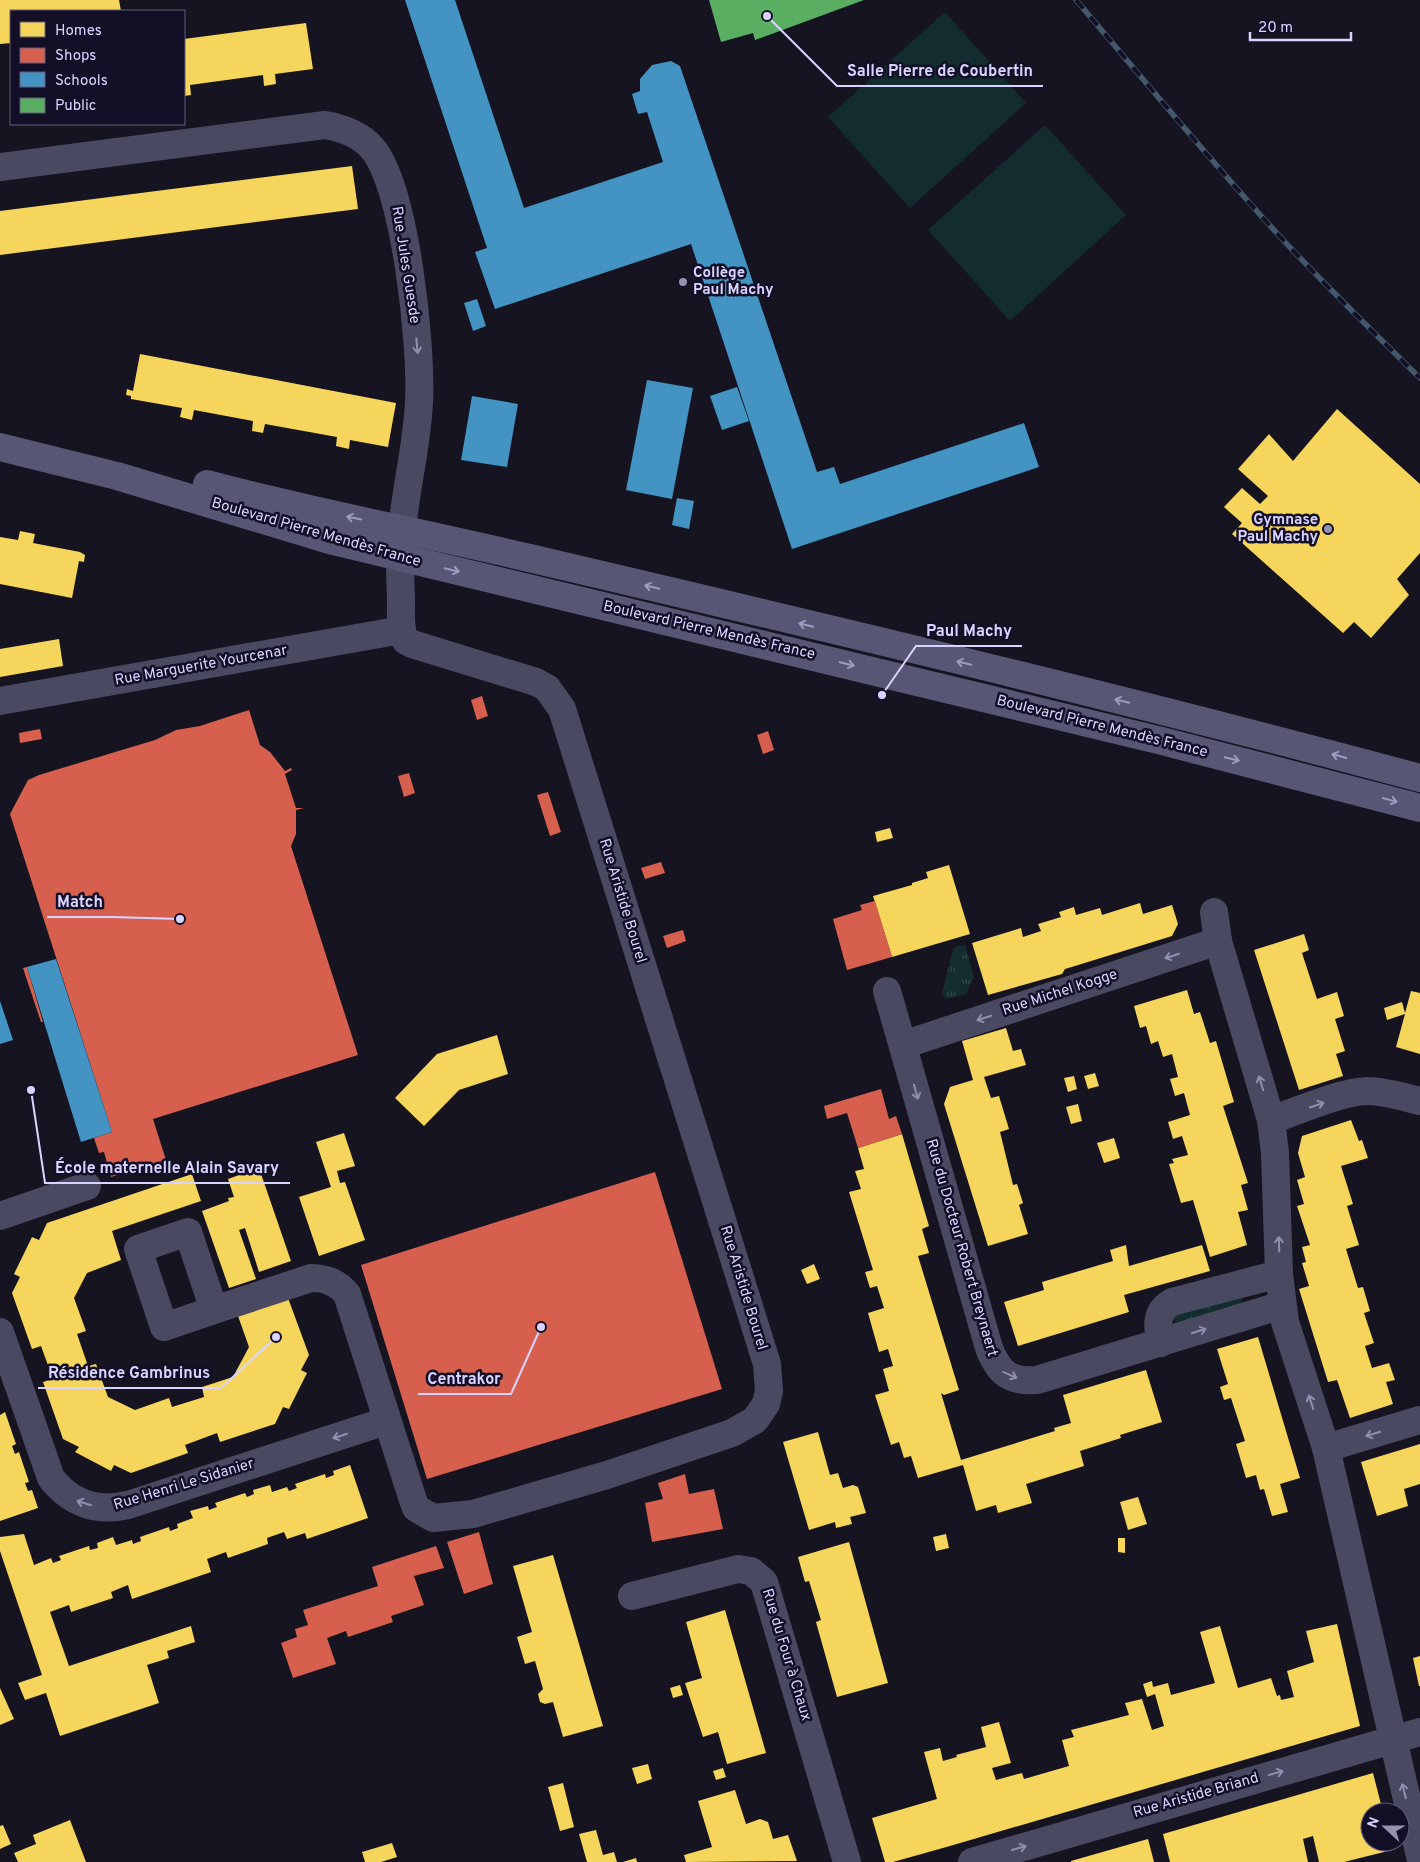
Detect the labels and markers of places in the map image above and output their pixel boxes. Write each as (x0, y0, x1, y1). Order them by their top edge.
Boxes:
callout: Salle Pierre de Coubertin (837, 55, 1043, 86)
place label: Collège Paul Machy (693, 264, 774, 300)
marker: Collège Paul Machy (677, 276, 689, 288)
place label: Gymnase Paul Machy (1237, 511, 1318, 547)
marker: Gymnase Paul Machy (1322, 523, 1334, 535)
callout: Paul Machy (916, 615, 1022, 646)
callout: Match (47, 886, 113, 917)
callout: École maternelle Alain Savary (45, 1152, 290, 1183)
callout: Résidence Gambrinus (38, 1357, 221, 1388)
callout: Centrakor (418, 1363, 511, 1394)

